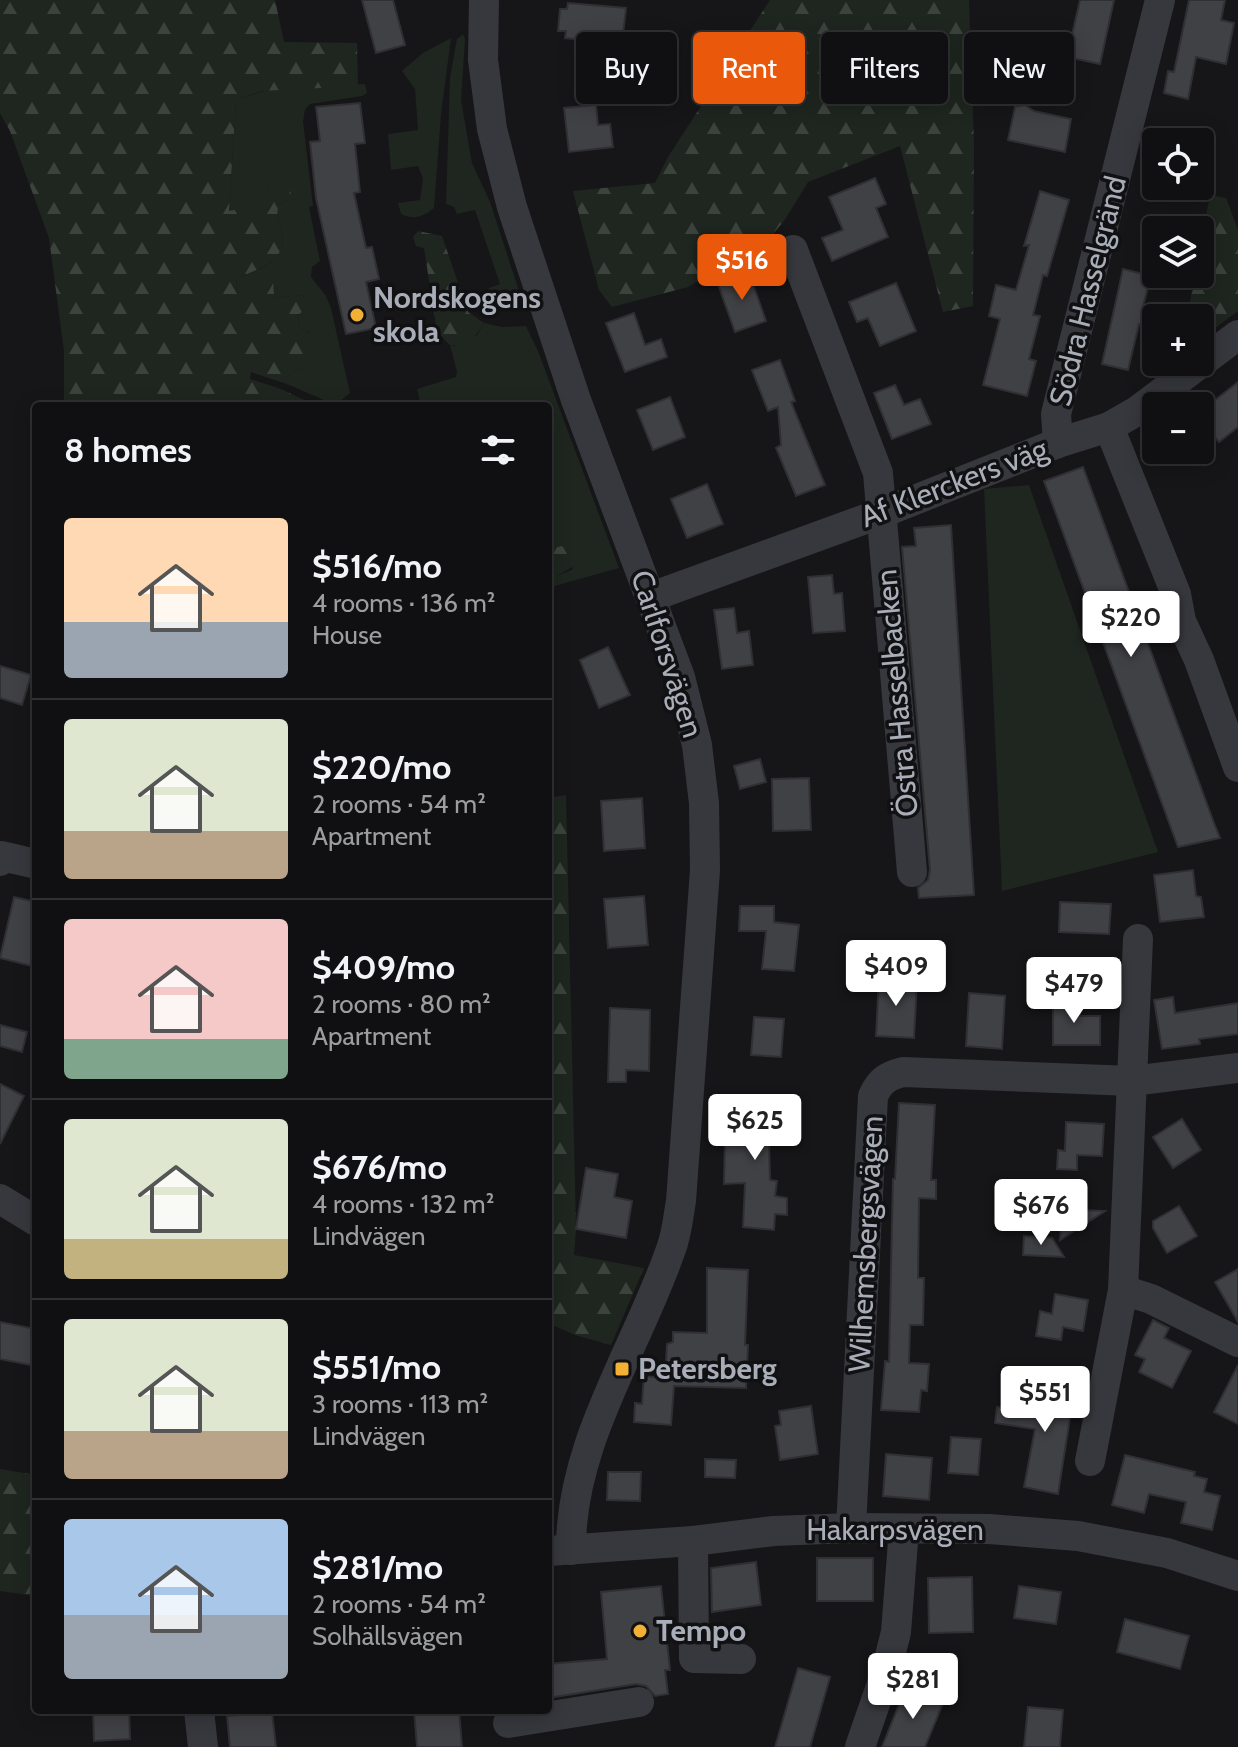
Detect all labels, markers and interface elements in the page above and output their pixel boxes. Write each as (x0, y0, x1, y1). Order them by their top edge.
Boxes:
chip: Buy (576, 32, 677, 104)
chip: Rent (693, 32, 805, 104)
chip: Filters (821, 32, 948, 104)
chip: New (964, 32, 1074, 104)
map controls (1142, 128, 1214, 464)
button: locate (1142, 128, 1214, 200)
street label: Södra Hasselgränd (1041, 172, 1134, 410)
button: layers (1142, 216, 1214, 288)
pin: $516 (695, 234, 789, 302)
text: $516 (715, 244, 769, 276)
place label: Nordskogens skola (373, 279, 541, 350)
button: + (1142, 304, 1214, 376)
marker: Nordskogens skola (348, 306, 366, 324)
button: − (1142, 392, 1214, 464)
icon: filters (476, 428, 520, 472)
text: 8 homes (64, 429, 192, 471)
street label: Af Klerckers väg (855, 430, 1054, 535)
text: $516/mo (312, 545, 442, 587)
icon: home (128, 550, 224, 646)
street label: Carlforsvägen (623, 566, 712, 742)
street label: Östra Hasselbacken (867, 568, 926, 818)
text: 4 rooms · 136 m² (312, 587, 495, 619)
pin: $220 (1084, 591, 1178, 659)
text: $220 (1101, 601, 1161, 633)
text: House (312, 619, 382, 651)
text: $220/mo (312, 746, 452, 788)
icon: home (128, 751, 224, 847)
text: 2 rooms · 54 m² (312, 788, 486, 820)
text: Apartment (312, 820, 431, 852)
pin: $409 (849, 940, 943, 1008)
text: $409/mo (312, 946, 455, 988)
text: $409 (864, 950, 928, 982)
icon: home (128, 951, 224, 1047)
pin: $479 (1027, 957, 1121, 1025)
text: $479 (1044, 967, 1104, 999)
text: 2 rooms · 80 m² (312, 988, 491, 1020)
text: Apartment (312, 1020, 431, 1052)
pin: $625 (708, 1094, 802, 1162)
text: $625 (726, 1104, 784, 1136)
street label: Wilhemsbergsvägen (840, 1115, 891, 1373)
text: $676/mo (312, 1146, 447, 1188)
icon: home (128, 1151, 224, 1247)
pin: $676 (994, 1179, 1088, 1247)
text: 4 rooms · 132 m² (312, 1188, 494, 1220)
text: $676 (1013, 1189, 1070, 1221)
text: Lindvägen (312, 1220, 425, 1252)
text: $551/mo (312, 1346, 441, 1388)
place label: Petersberg (638, 1350, 777, 1387)
icon: home (128, 1351, 224, 1447)
marker: Petersberg (613, 1360, 631, 1378)
pin: $551 (998, 1366, 1092, 1434)
text: $551 (1019, 1376, 1071, 1408)
text: 3 rooms · 113 m² (312, 1388, 488, 1420)
text: Lindvägen (312, 1420, 425, 1452)
street label: Hakarpsvägen (806, 1511, 984, 1548)
text: $281/mo (312, 1546, 443, 1588)
icon: home (128, 1551, 224, 1647)
text: 2 rooms · 54 m² (312, 1588, 486, 1620)
place label: Tempo (656, 1612, 746, 1649)
text: Solhällsvägen (312, 1620, 463, 1652)
marker: Tempo (631, 1622, 649, 1640)
pin: $281 (866, 1653, 960, 1721)
text: $281 (886, 1663, 940, 1695)

